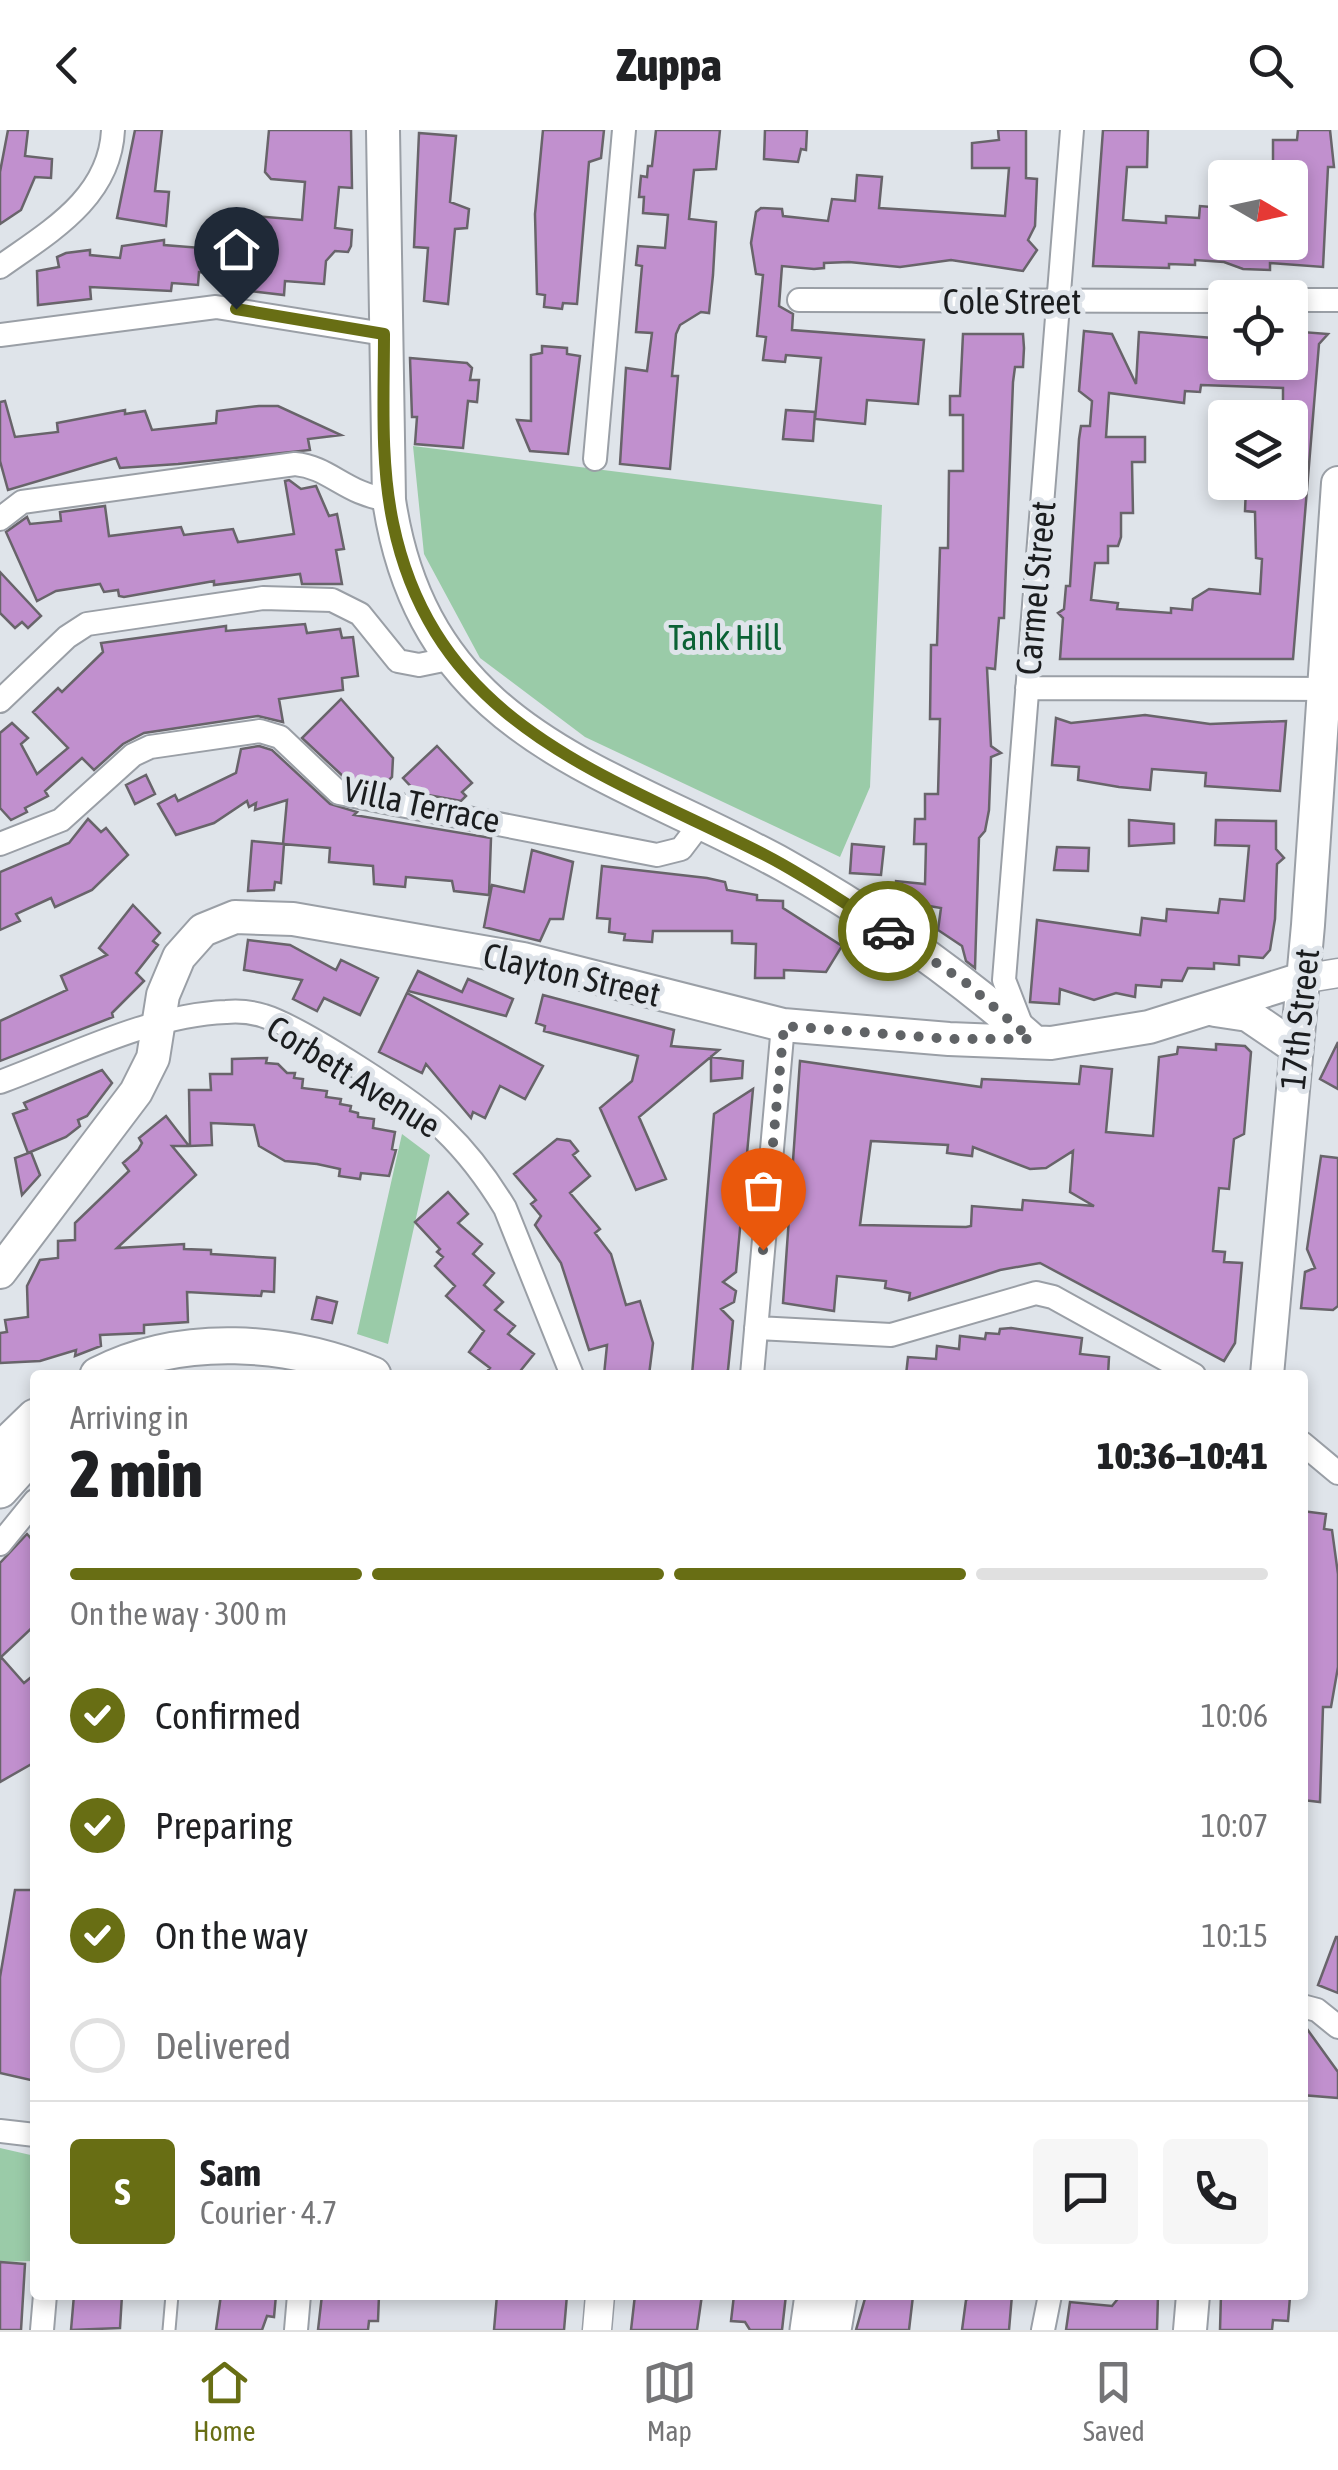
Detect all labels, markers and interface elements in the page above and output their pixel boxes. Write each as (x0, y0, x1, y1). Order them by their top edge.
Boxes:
icon: back (40, 38, 95, 93)
icon: search (1243, 38, 1298, 93)
text: Zuppa (616, 39, 722, 91)
north arrow (1208, 160, 1308, 260)
map controls (1208, 160, 1308, 500)
pin (194, 207, 279, 310)
icon: home (209, 222, 264, 277)
button: locate (1208, 280, 1308, 380)
street label: Cole Street (943, 281, 1081, 321)
button: layers (1208, 400, 1308, 500)
street label: Carmel Street (1007, 499, 1063, 677)
park label: Tank Hill (668, 617, 782, 657)
street label: Villa Terrace (340, 768, 504, 840)
courier (838, 881, 938, 981)
icon: car (861, 904, 916, 959)
street label: Clayton Street (480, 934, 664, 1014)
street label: 17th Street (1272, 947, 1326, 1091)
street label: Corbett Avenue (260, 1007, 448, 1145)
pin (721, 1148, 806, 1251)
icon: bag (736, 1163, 791, 1218)
text: Arriving in (70, 1399, 189, 1436)
text: 10:36–10:41 (1097, 1434, 1268, 1477)
text: 2 min (70, 1436, 203, 1511)
text: On the way · 300 m (70, 1595, 287, 1632)
icon: check (70, 1688, 125, 1743)
text: Confirmed (155, 1694, 301, 1737)
text: 10:06 (1201, 1697, 1268, 1734)
icon: check (70, 1798, 125, 1853)
text: Preparing (155, 1804, 293, 1847)
text: 10:07 (1201, 1807, 1268, 1844)
icon: check (70, 1908, 125, 1963)
text: On the way (155, 1914, 308, 1957)
text: 10:15 (1202, 1917, 1268, 1954)
text: Delivered (155, 2024, 291, 2067)
button: chat (1033, 2139, 1138, 2244)
button: phone (1163, 2139, 1268, 2244)
text: Sam (200, 2151, 261, 2194)
text: S (115, 2170, 130, 2213)
text: Courier · 4.7 (200, 2194, 337, 2231)
tab: Home (193, 2355, 255, 2447)
tab: Map (642, 2355, 697, 2447)
tab: Saved (1083, 2355, 1145, 2447)

